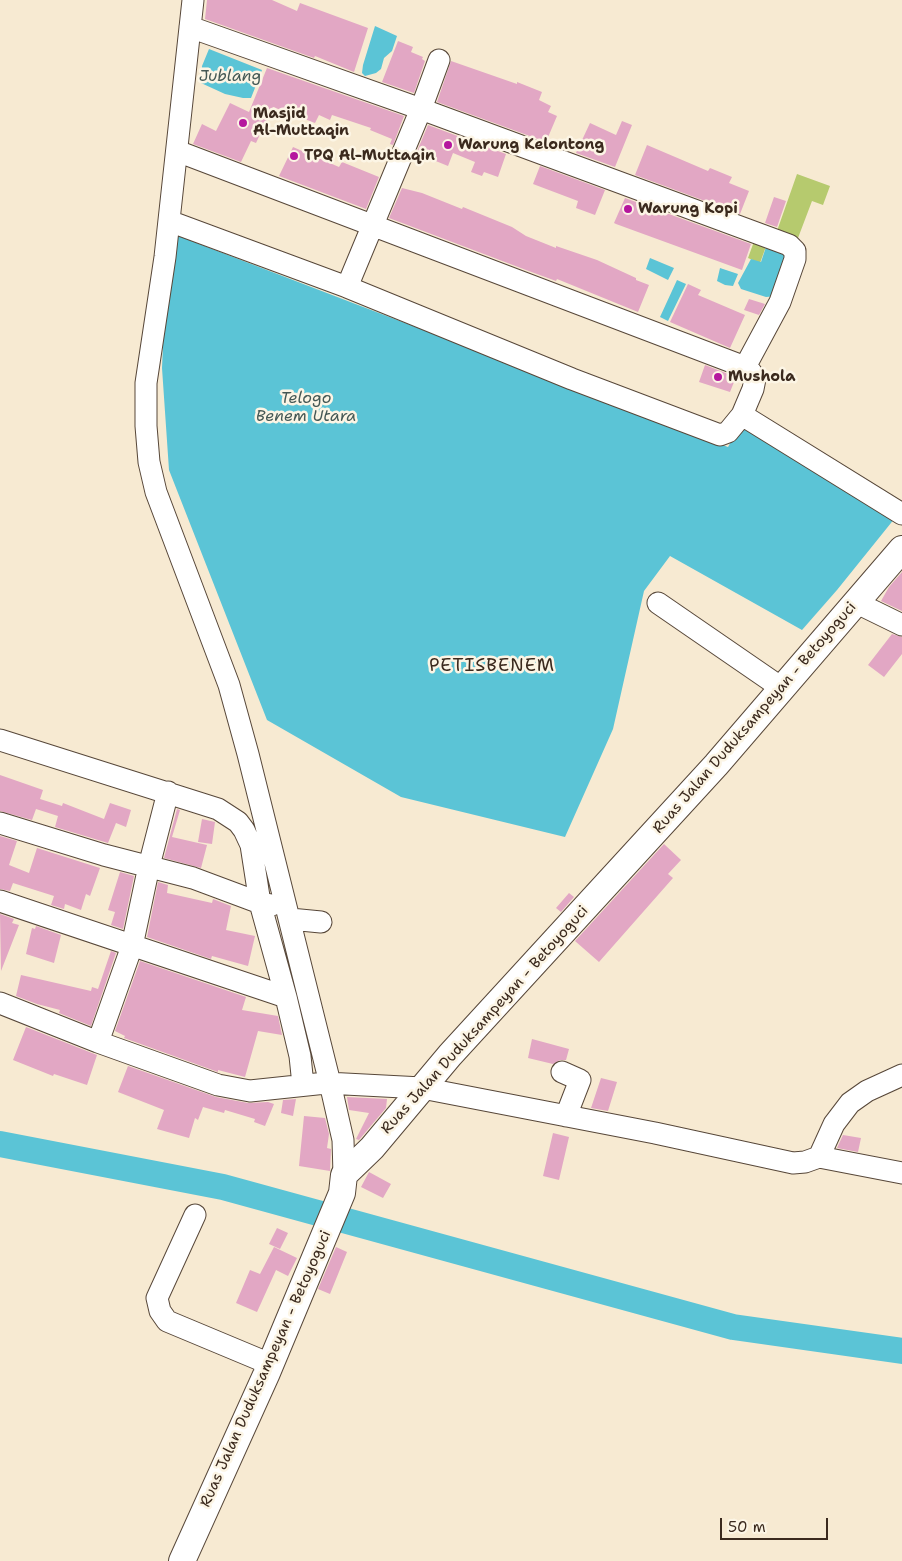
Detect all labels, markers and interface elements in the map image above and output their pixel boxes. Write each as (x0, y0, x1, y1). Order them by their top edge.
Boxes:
water label: Jublang (199, 67, 261, 87)
place label: Masjid Al-Muttaqin (253, 105, 349, 140)
marker: Masjid Al-Muttaqin (237, 117, 249, 129)
place label: Warung Kelontong (458, 136, 604, 154)
marker: Warung Kelontong (442, 139, 454, 151)
place label: TPQ Al-Muttaqin (304, 147, 435, 165)
marker: TPQ Al-Muttaqin (288, 150, 300, 162)
place label: Warung Kopi (638, 200, 738, 218)
marker: Warung Kopi (622, 203, 634, 215)
place label: Mushola (728, 368, 796, 386)
marker: Mushola (712, 371, 724, 383)
water label: Telogo Benem Utara (256, 389, 356, 427)
street label: Ruas Jalan Duduksampeyan - Betoyoguci (650, 599, 860, 837)
district label: PETISBENEM (428, 655, 556, 677)
street label: Ruas Jalan Duduksampeyan - Betoyoguci (378, 902, 592, 1138)
street label: Ruas Jalan Duduksampeyan - Betoyoguci (197, 1228, 335, 1510)
scale bar (722, 1508, 830, 1540)
text: 50 m (728, 1517, 766, 1537)

